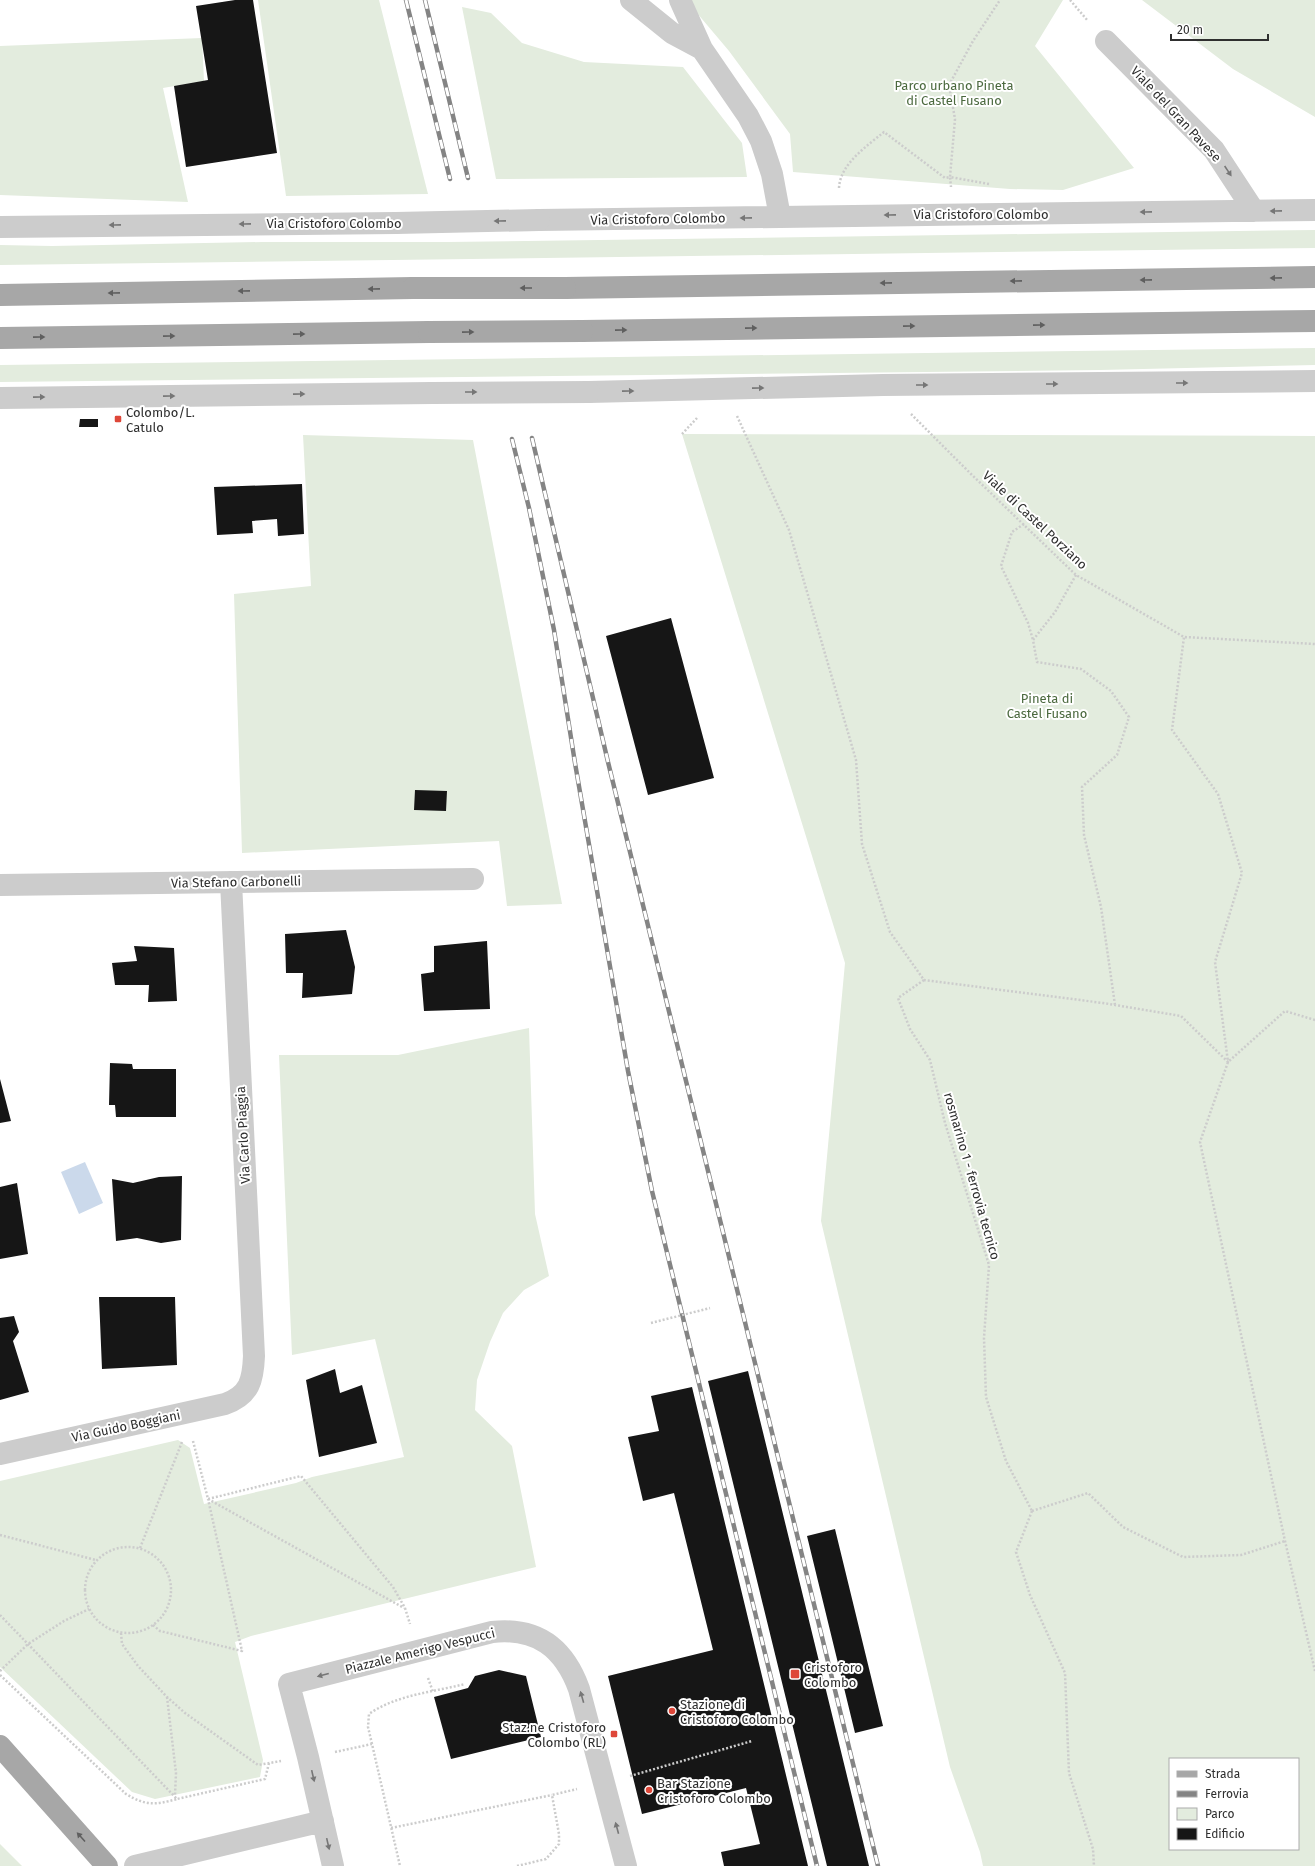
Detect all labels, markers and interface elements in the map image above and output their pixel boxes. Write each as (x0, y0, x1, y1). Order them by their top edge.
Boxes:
scale bar (1171, 16, 1268, 42)
text: 20 m (1177, 23, 1203, 37)
street label: Viale del Gran Pavese (1128, 63, 1224, 165)
park label: Parco urbano Pineta di Castel Fusano (894, 78, 1014, 108)
one-way arrow (1224, 166, 1232, 176)
street label: Via Cristoforo Colombo (913, 207, 1049, 222)
one-way arrow (1269, 208, 1282, 214)
one-way arrow (1139, 209, 1152, 215)
street label: Via Cristoforo Colombo (590, 210, 726, 228)
one-way arrow (883, 212, 896, 218)
one-way arrow (739, 215, 752, 221)
street label: Via Cristoforo Colombo (266, 216, 402, 231)
one-way arrow (493, 218, 506, 224)
one-way arrow (238, 221, 251, 227)
one-way arrow (109, 222, 121, 229)
one-way arrow (1269, 275, 1282, 281)
one-way arrow (1139, 277, 1152, 283)
one-way arrow (1010, 278, 1022, 285)
one-way arrow (879, 280, 892, 286)
one-way arrow (368, 285, 380, 292)
one-way arrow (519, 285, 532, 291)
one-way arrow (237, 288, 250, 294)
one-way arrow (107, 290, 120, 296)
one-way arrow (1033, 321, 1045, 328)
one-way arrow (903, 323, 916, 329)
one-way arrow (745, 325, 758, 331)
one-way arrow (615, 327, 628, 333)
one-way arrow (462, 329, 475, 335)
one-way arrow (293, 331, 306, 337)
one-way arrow (163, 332, 175, 339)
one-way arrow (33, 334, 46, 340)
one-way arrow (1176, 380, 1189, 386)
one-way arrow (1046, 381, 1059, 387)
one-way arrow (916, 382, 929, 388)
one-way arrow (752, 385, 765, 391)
one-way arrow (622, 388, 635, 394)
one-way arrow (465, 389, 478, 395)
one-way arrow (293, 391, 306, 397)
one-way arrow (163, 393, 176, 399)
one-way arrow (33, 394, 46, 400)
place label: Colombo/L. Catulo (126, 405, 195, 435)
marker: Colombo/L. Catulo (113, 414, 123, 424)
street label: Viale di Castel Porziano (980, 468, 1090, 572)
park label: Pineta di Castel Fusano (1007, 691, 1087, 721)
street label: Via Stefano Carbonelli (171, 873, 301, 891)
street label: Via Carlo Piaggia (233, 1086, 253, 1184)
street label: rosmarino 1 - ferrovia tecnico (941, 1091, 1003, 1261)
street label: Via Guido Boggiani (70, 1407, 182, 1445)
street label: Piazzale Amerigo Vespucci (344, 1625, 496, 1677)
place label: Cristoforo Colombo (804, 1660, 862, 1690)
marker: Cristoforo Colombo (789, 1668, 801, 1680)
one-way arrow (316, 1672, 328, 1678)
one-way arrow (578, 1691, 584, 1703)
place label: Stazione di Cristoforo Colombo (680, 1697, 794, 1727)
marker: Stazione di Cristoforo Colombo (667, 1706, 677, 1716)
place label: Staz.ne Cristoforo Colombo (RL) (502, 1720, 606, 1750)
marker: Staz.ne Cristoforo Colombo (RL) (609, 1729, 619, 1739)
legend (1169, 1758, 1299, 1850)
text: Strada (1205, 1767, 1240, 1781)
one-way arrow (310, 1770, 316, 1782)
place label: Bar Stazione Cristoforo Colombo (657, 1776, 771, 1806)
marker: Bar Stazione Cristoforo Colombo (644, 1785, 654, 1795)
text: Ferrovia (1205, 1787, 1249, 1801)
text: Parco (1205, 1807, 1235, 1821)
one-way arrow (613, 1822, 619, 1835)
text: Edificio (1205, 1827, 1245, 1841)
one-way arrow (76, 1832, 86, 1842)
one-way arrow (325, 1838, 331, 1850)

